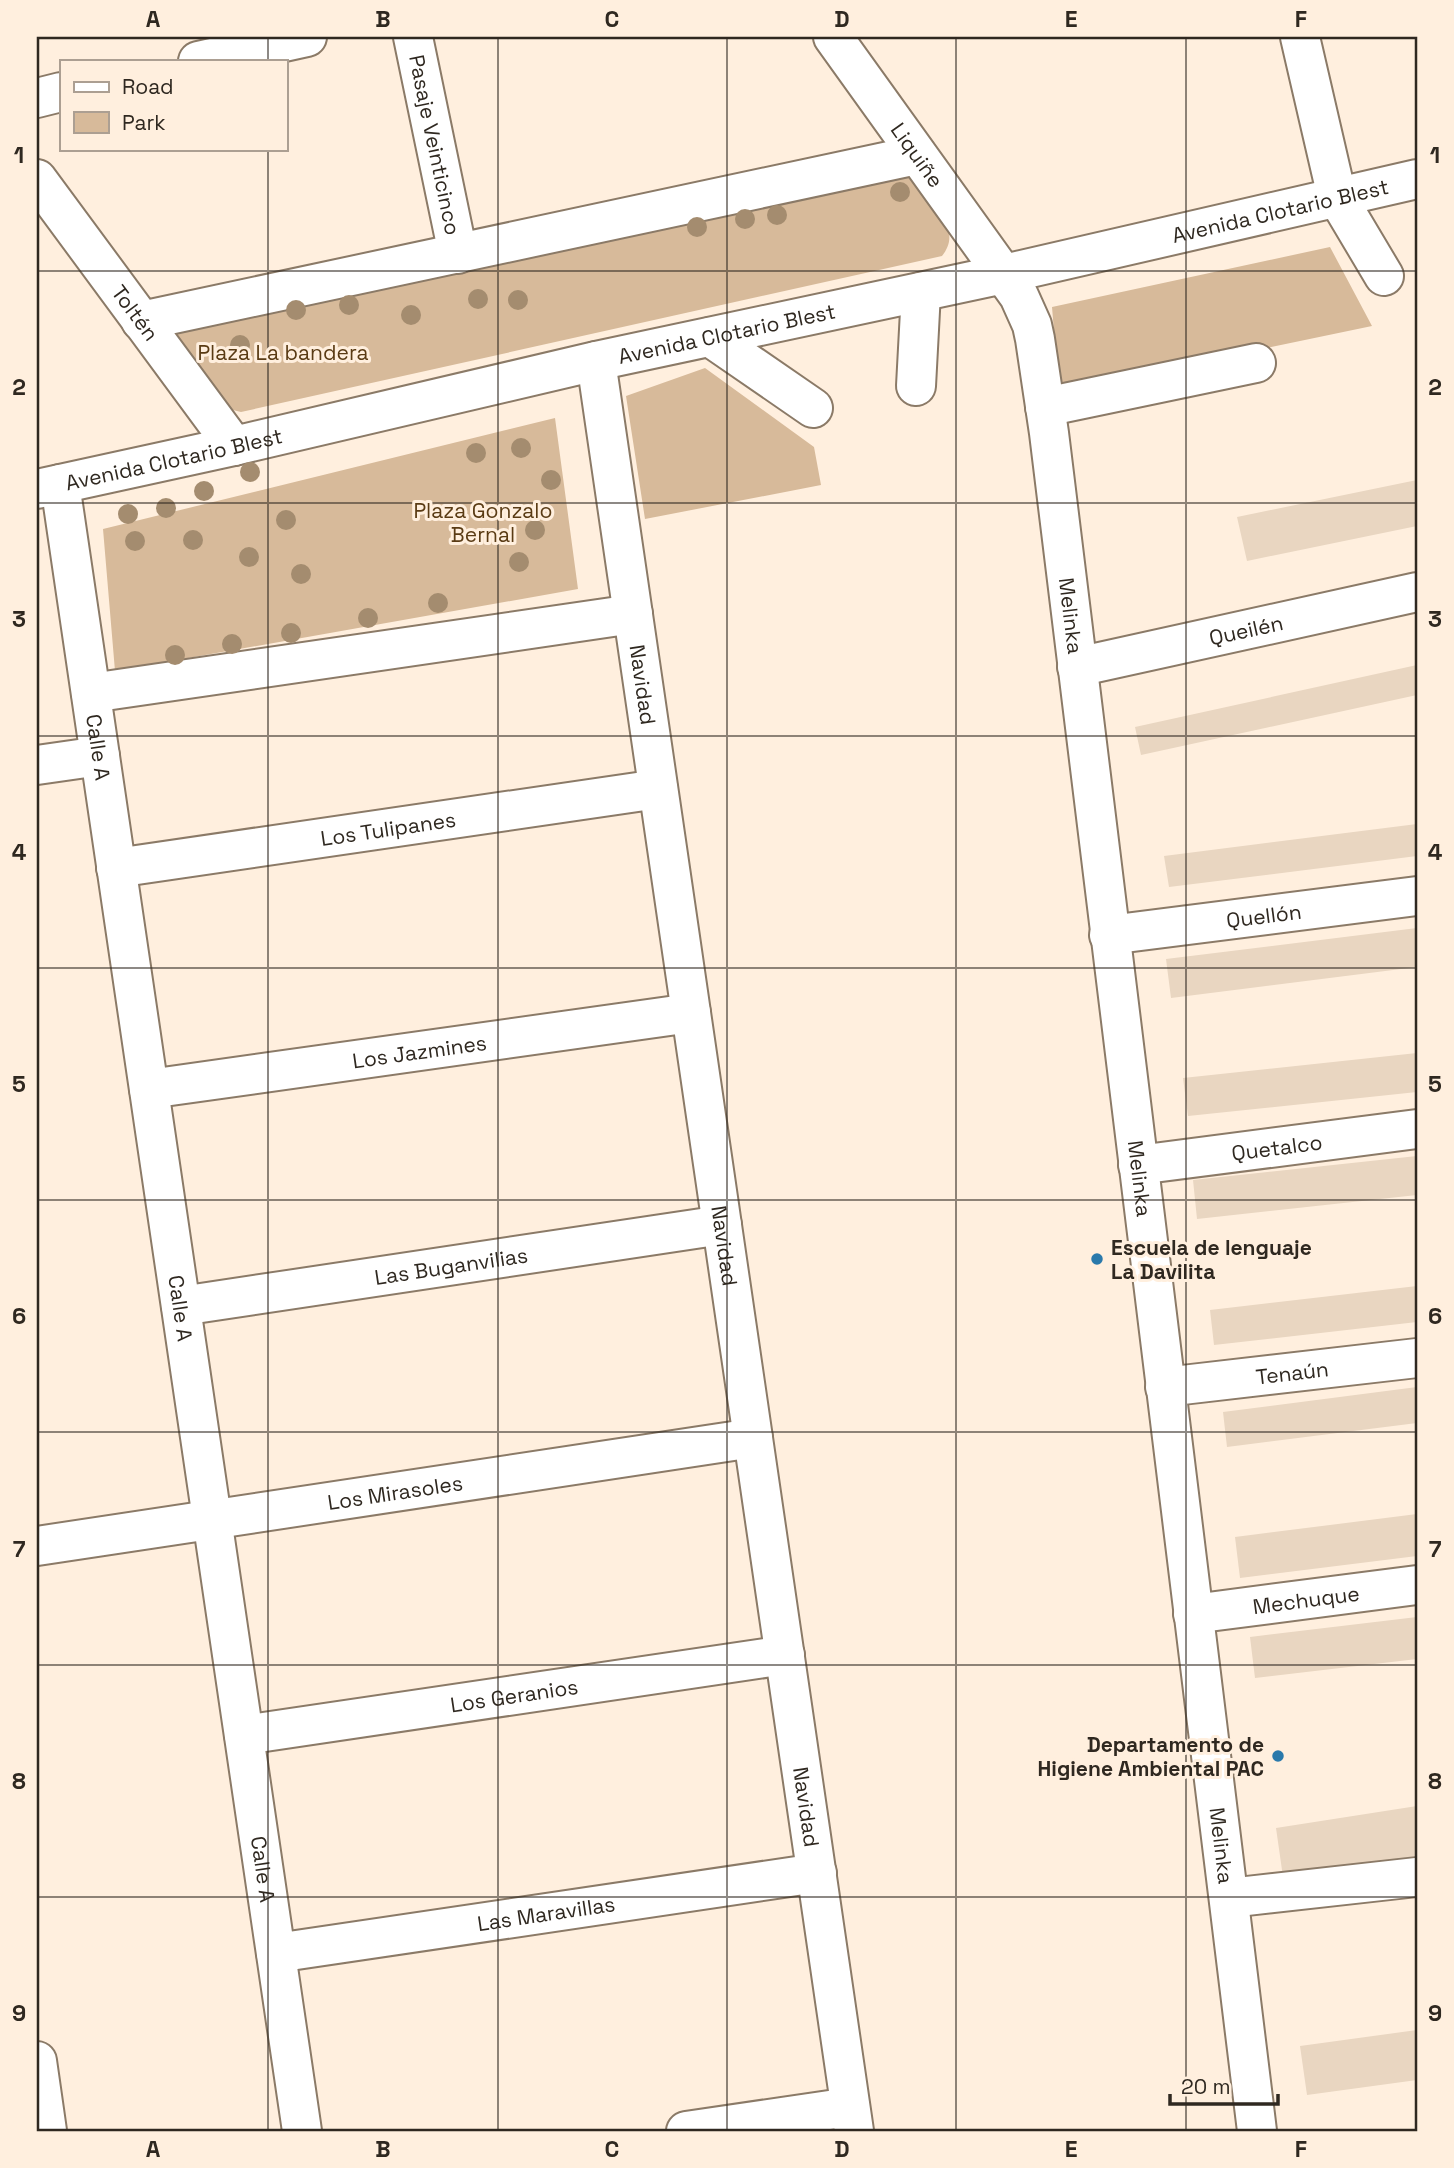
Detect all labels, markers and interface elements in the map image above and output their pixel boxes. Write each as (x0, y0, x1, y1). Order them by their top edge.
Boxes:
text: A (146, 4, 161, 34)
text: B (375, 4, 391, 34)
text: C (605, 4, 619, 34)
text: D (834, 4, 850, 34)
text: E (1065, 4, 1077, 34)
text: F (1295, 4, 1307, 34)
street label: Pasaje Veinticinco (403, 52, 467, 237)
legend (60, 60, 287, 150)
text: Road (122, 73, 174, 100)
text: Park (122, 109, 166, 136)
street label: Liquiñe (885, 117, 950, 192)
text: 1 (14, 140, 24, 170)
text: 1 (1430, 140, 1440, 170)
street label: Avenida Clotario Blest (1169, 172, 1391, 248)
street label: Toltén (106, 279, 165, 346)
street label: Avenida Clotario Blest (615, 297, 838, 369)
park label: Plaza La bandera (197, 339, 369, 366)
text: 2 (12, 372, 26, 402)
text: 2 (1428, 372, 1442, 402)
street label: Avenida Clotario Blest (63, 422, 285, 496)
park label: Plaza Gonzalo Bernal (414, 497, 552, 548)
street label: Melinka (1053, 576, 1089, 655)
text: 3 (12, 604, 26, 634)
text: 3 (1428, 604, 1442, 634)
street label: Queilén (1206, 608, 1285, 651)
street label: Navidad (624, 643, 662, 727)
street label: Calle A (80, 712, 117, 782)
street label: Los Tulipanes (319, 805, 457, 852)
text: 4 (12, 837, 27, 867)
text: 4 (1428, 837, 1443, 867)
street label: Quellón (1225, 897, 1303, 934)
street label: Los Jazmines (350, 1028, 488, 1074)
text: 5 (12, 1069, 26, 1099)
text: 5 (1428, 1069, 1442, 1099)
street label: Quetalco (1230, 1128, 1324, 1166)
street label: Melinka (1122, 1139, 1158, 1218)
street label: Navidad (706, 1204, 744, 1288)
place label: Escuela de lenguaje La Davilita (1111, 1234, 1312, 1285)
street label: Las Buganvilias (372, 1241, 529, 1290)
marker: Escuela de lenguaje La Davilita (1089, 1251, 1105, 1267)
street label: Calle A (163, 1273, 199, 1343)
text: 6 (12, 1301, 26, 1331)
text: 6 (1428, 1301, 1442, 1331)
street label: Tenaún (1254, 1355, 1330, 1390)
street label: Los Mirasoles (325, 1468, 464, 1516)
text: 7 (13, 1534, 26, 1564)
text: 7 (1429, 1534, 1442, 1564)
street label: Mechuque (1251, 1579, 1361, 1620)
street label: Los Geranios (448, 1672, 580, 1718)
place label: Departamento de Higiene Ambiental PAC (1038, 1731, 1264, 1782)
marker: Departamento de Higiene Ambiental PAC (1270, 1748, 1286, 1764)
street label: Navidad (788, 1765, 826, 1849)
text: 8 (12, 1766, 26, 1796)
text: 8 (1428, 1766, 1442, 1796)
street label: Melinka (1204, 1806, 1240, 1885)
street label: Calle A (245, 1834, 282, 1904)
street label: Las Maravillas (475, 1890, 617, 1937)
text: 9 (12, 1998, 26, 2028)
text: 9 (1428, 1998, 1442, 2028)
scale bar (1170, 2063, 1279, 2107)
text: 20 m (1181, 2073, 1231, 2100)
text: A (146, 2134, 161, 2164)
text: B (375, 2134, 391, 2164)
text: C (605, 2134, 619, 2164)
text: D (834, 2134, 850, 2164)
text: E (1065, 2134, 1077, 2164)
text: F (1295, 2134, 1307, 2164)

